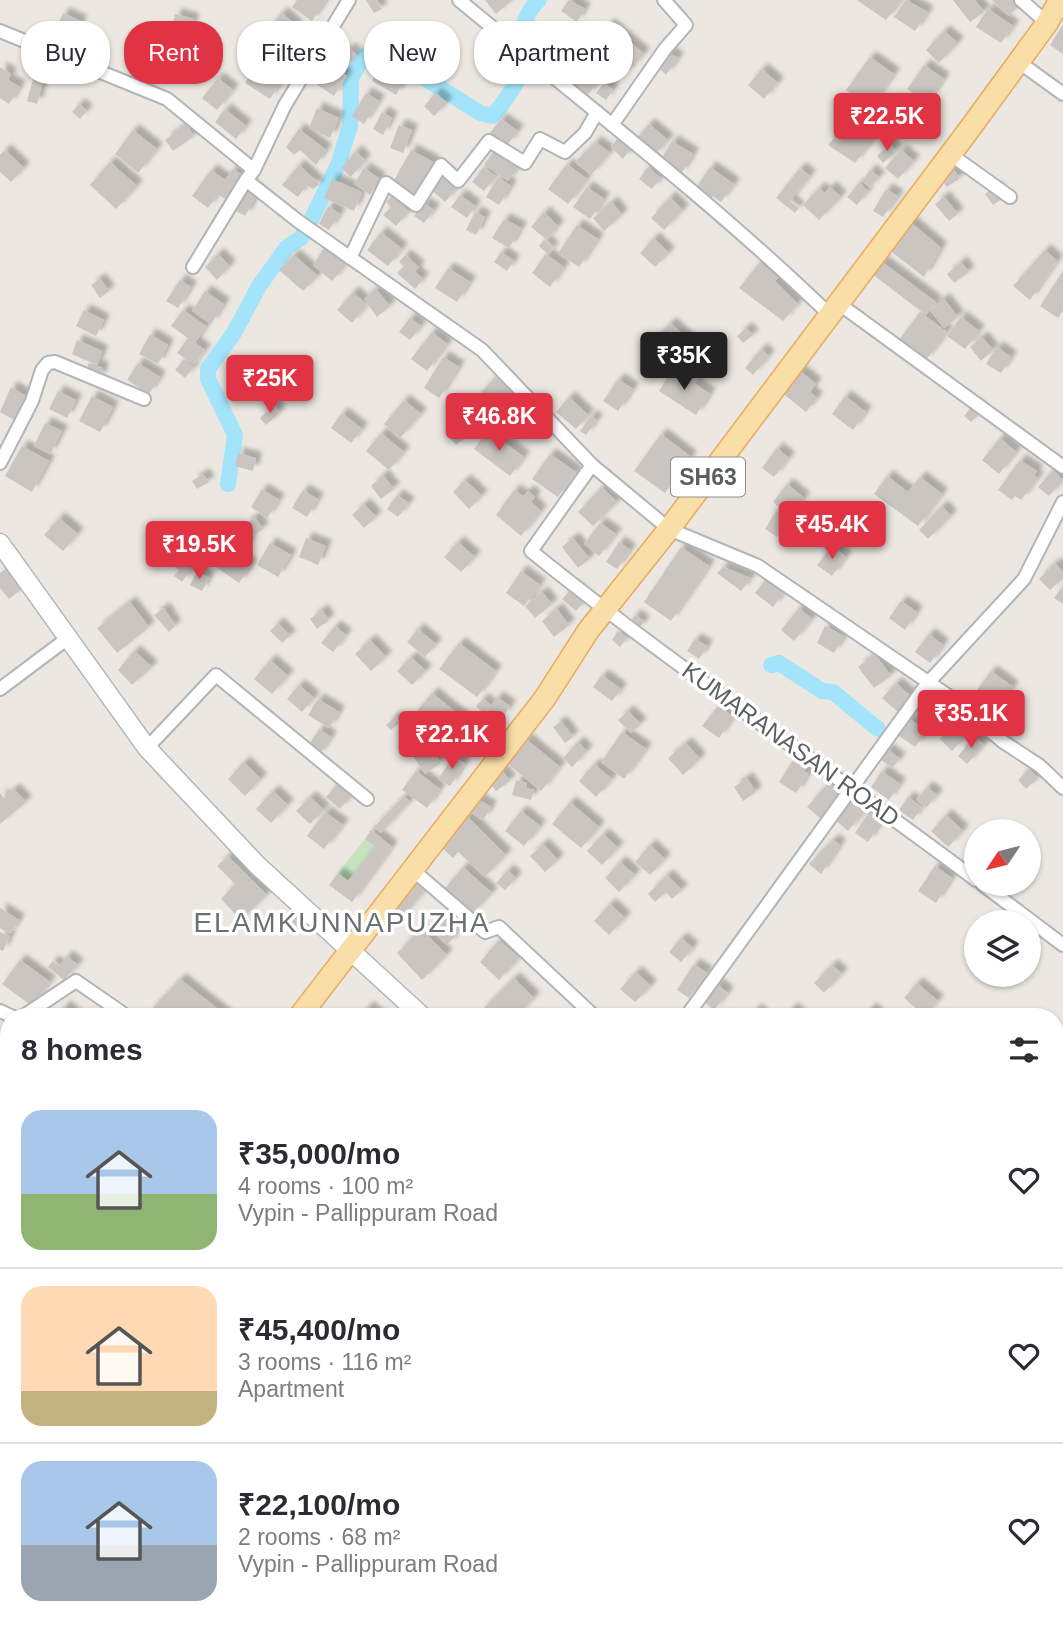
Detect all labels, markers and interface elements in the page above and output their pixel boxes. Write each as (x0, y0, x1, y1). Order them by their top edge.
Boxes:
chip: Buy (21, 21, 110, 84)
chip: Rent (124, 21, 223, 84)
chip: Filters (237, 21, 350, 84)
chip: New (364, 21, 460, 84)
chip: Apartment (474, 21, 633, 84)
pin: ₹22.5K (830, 94, 944, 153)
text: ₹22.5K (850, 103, 924, 129)
pin: ₹35K (643, 332, 725, 392)
text: ₹35K (656, 342, 712, 368)
pin: ₹25K (229, 356, 311, 415)
text: ₹25K (242, 365, 298, 391)
pin: ₹46.8K (442, 393, 556, 453)
text: ₹46.8K (462, 403, 536, 429)
road number: SH63 (671, 457, 745, 496)
pin: ₹45.4K (775, 502, 889, 561)
text: ₹45.4K (795, 511, 869, 537)
pin: ₹19.5K (142, 522, 256, 581)
text: ₹19.5K (162, 531, 236, 557)
street label: KUMARANASAN ROAD (677, 656, 905, 832)
pin: ₹35.1K (914, 690, 1028, 750)
text: ₹35.1K (934, 700, 1008, 726)
pin: ₹22.1K (395, 712, 509, 771)
text: ₹22.1K (415, 721, 489, 747)
north arrow (964, 819, 1041, 896)
map controls (964, 819, 1041, 987)
district label: ELAMKUNNAPUZHA (193, 907, 491, 938)
button: layers (964, 910, 1041, 987)
icon: filters (1005, 1031, 1043, 1069)
text: 8 homes (21, 1033, 143, 1066)
text: ₹35,000/mo (238, 1137, 400, 1170)
icon: home (77, 1138, 161, 1222)
icon: heart (1005, 1161, 1043, 1199)
text: 4 rooms · 100 m² (238, 1173, 413, 1199)
text: Vypin - Pallippuram Road (238, 1200, 498, 1226)
text: ₹45,400/mo (238, 1313, 400, 1346)
icon: home (77, 1314, 161, 1398)
icon: heart (1005, 1337, 1043, 1375)
text: 3 rooms · 116 m² (238, 1349, 411, 1375)
text: Apartment (238, 1376, 344, 1402)
text: ₹22,100/mo (238, 1488, 400, 1521)
icon: home (77, 1489, 161, 1573)
icon: heart (1005, 1512, 1043, 1550)
text: 2 rooms · 68 m² (238, 1524, 400, 1550)
text: Vypin - Pallippuram Road (238, 1551, 498, 1577)

